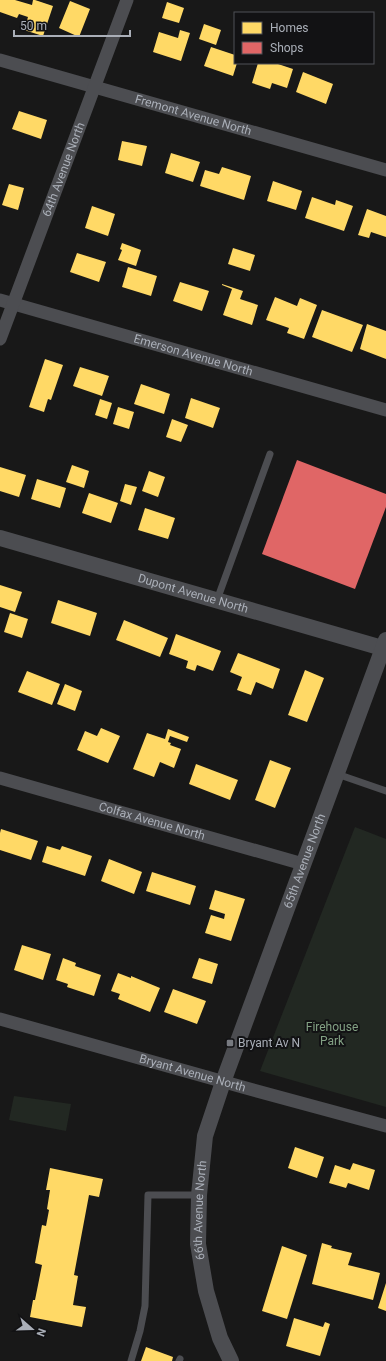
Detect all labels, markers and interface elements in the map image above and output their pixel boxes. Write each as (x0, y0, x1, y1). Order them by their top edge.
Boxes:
scale bar (14, 12, 130, 38)
legend (234, 12, 374, 64)
text: 50 m (20, 19, 47, 33)
text: Homes (270, 21, 308, 35)
text: Shops (270, 41, 304, 55)
street label: Fremont Avenue North (134, 92, 253, 138)
street label: 64th Avenue North (39, 120, 88, 219)
street label: Emerson Avenue North (132, 331, 254, 379)
street label: Dupont Avenue North (136, 571, 250, 616)
street label: Colfax Avenue North (97, 799, 207, 843)
street label: 65th Avenue North (281, 812, 328, 910)
park label: Firehouse Park (306, 1020, 358, 1048)
place label: Bryant Av N (238, 1036, 300, 1050)
marker: Bryant Av N (225, 1038, 235, 1048)
street label: Bryant Avenue North (138, 1051, 247, 1095)
street label: 66th Avenue North (191, 1160, 209, 1261)
north arrow (12, 1309, 52, 1349)
text: N (33, 1326, 48, 1338)

